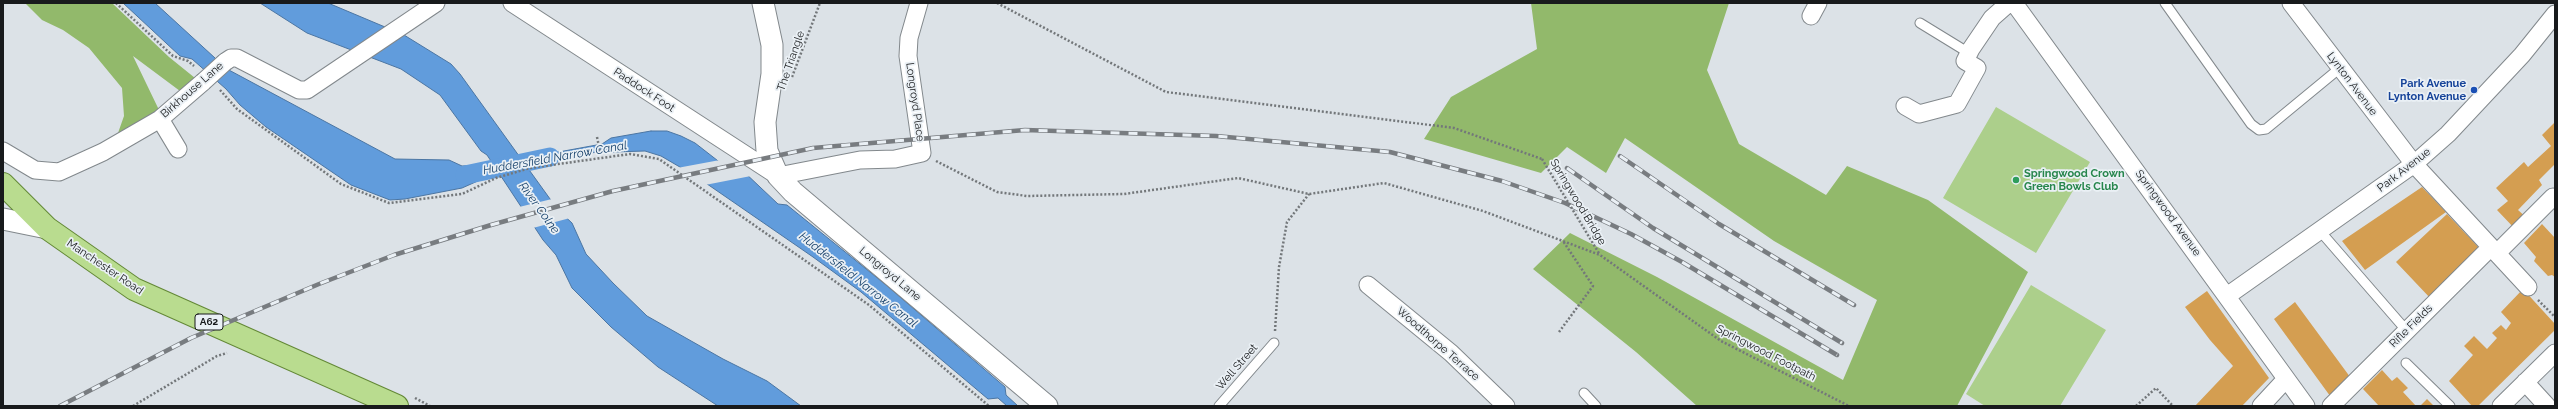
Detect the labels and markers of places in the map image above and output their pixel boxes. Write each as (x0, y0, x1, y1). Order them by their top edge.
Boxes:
place label: Park Avenue Lynton Avenue (2388, 77, 2466, 103)
marker: Park Avenue Lynton Avenue (2469, 85, 2479, 95)
place label: Springwood Crown Green Bowls Club (2024, 167, 2125, 193)
marker: Springwood Crown Green Bowls Club (2011, 175, 2021, 185)

